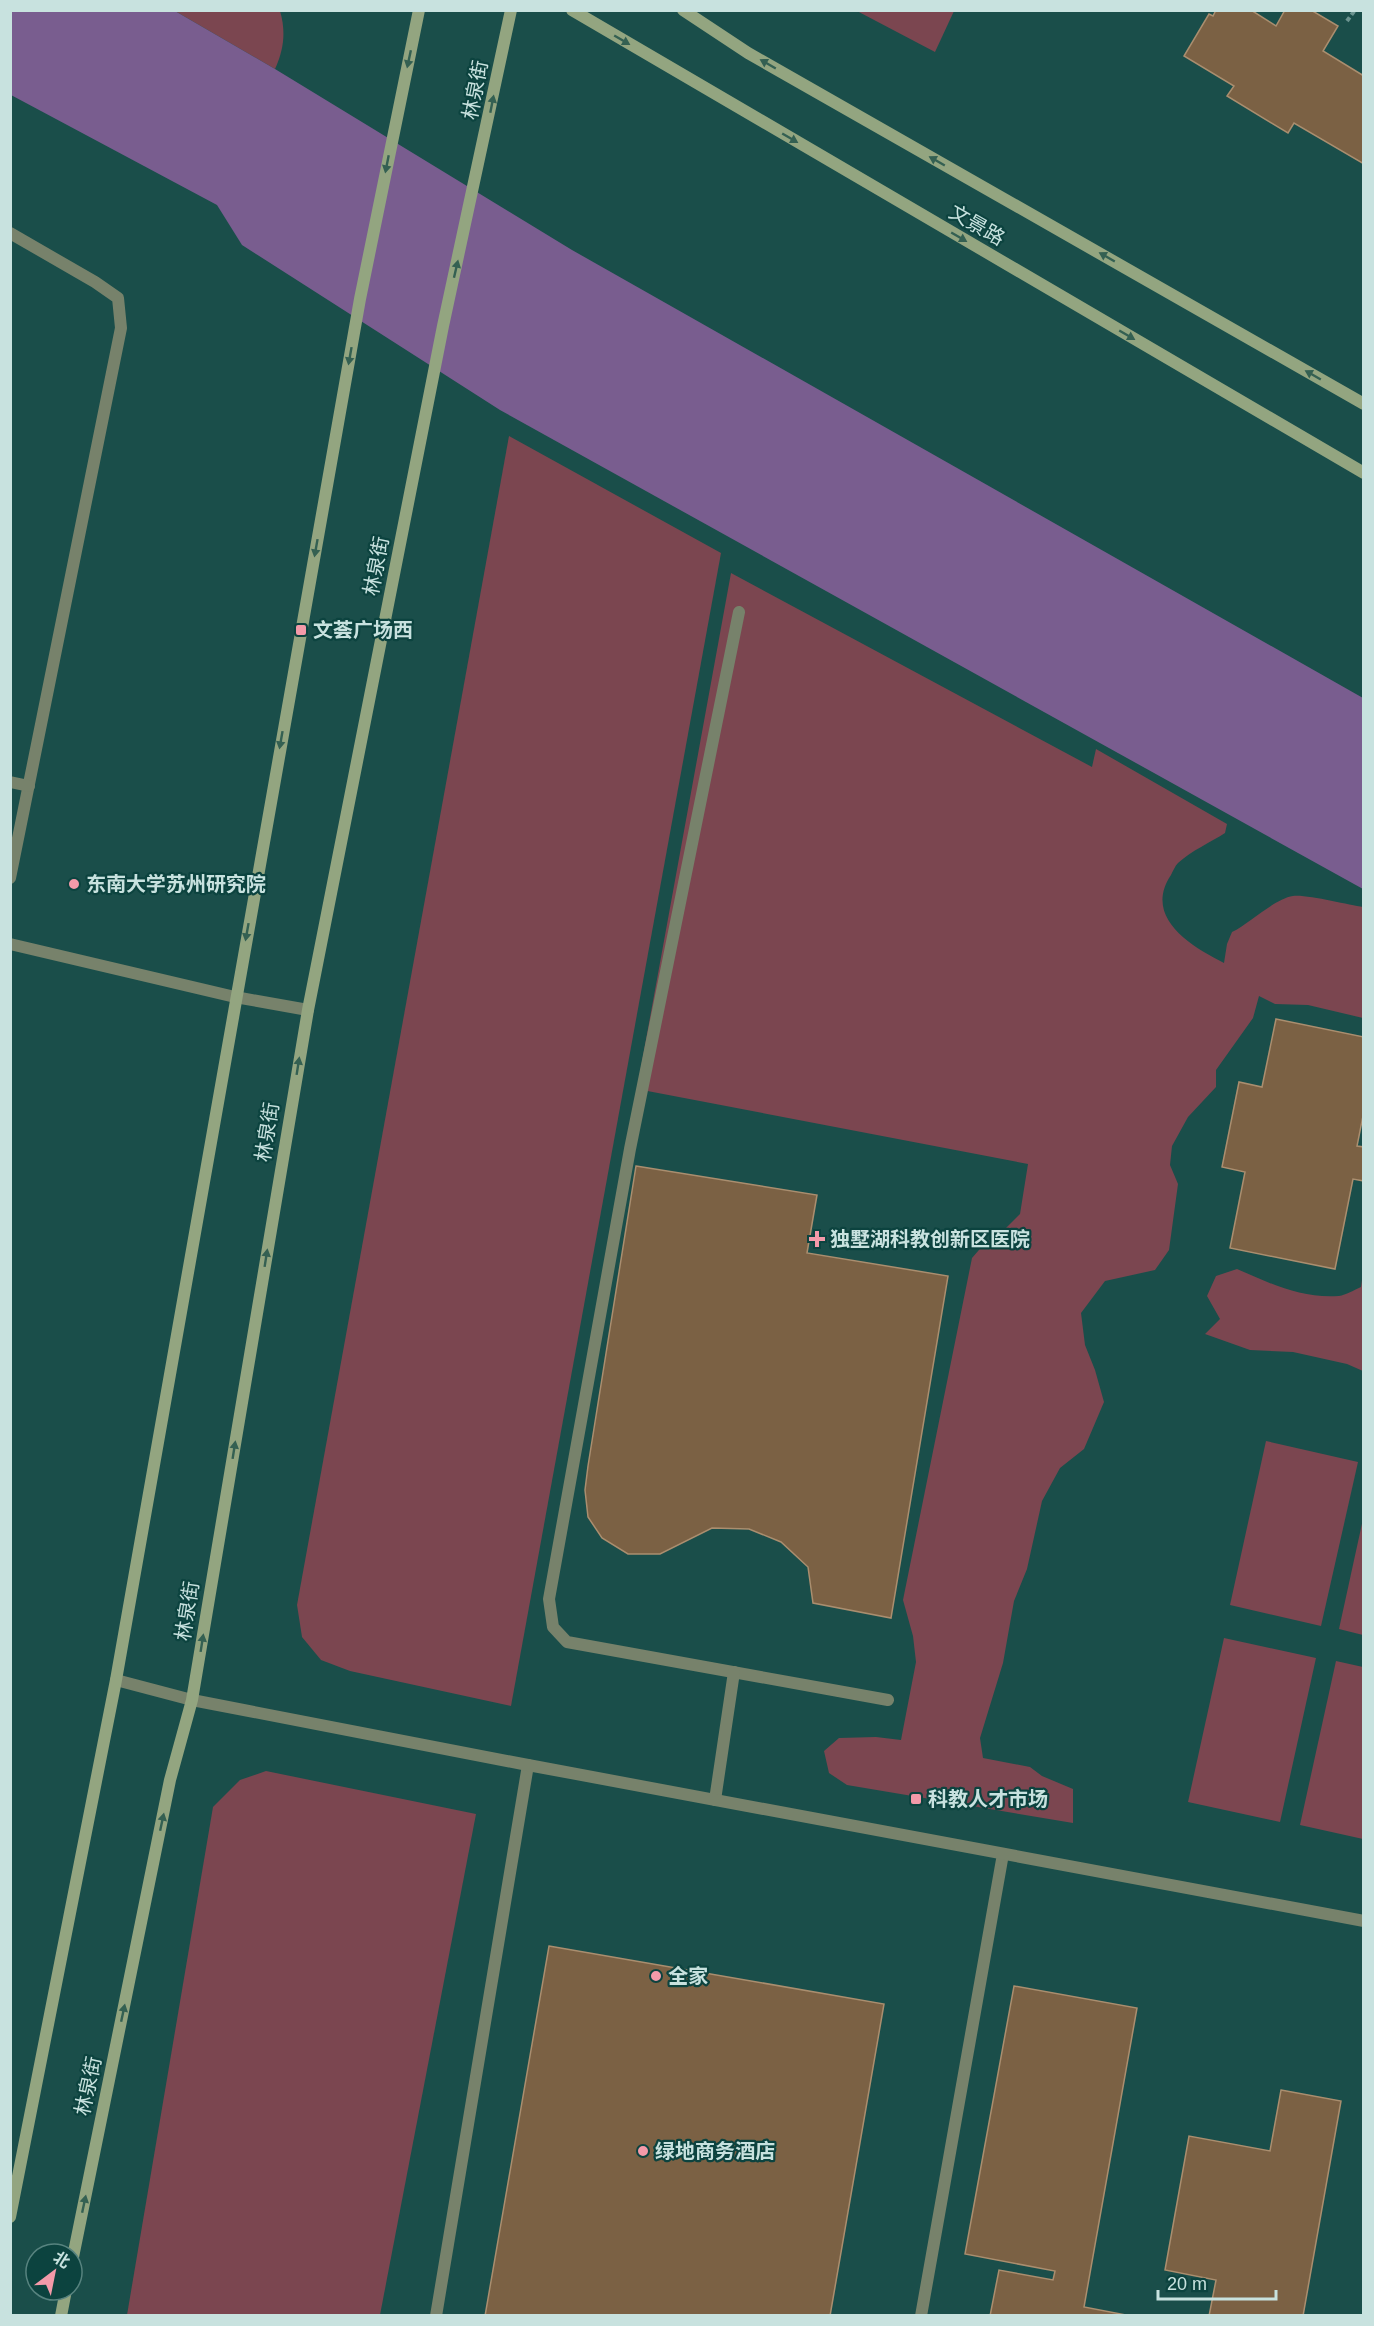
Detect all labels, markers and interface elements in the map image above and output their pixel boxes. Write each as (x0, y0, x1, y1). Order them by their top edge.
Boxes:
one-way arrow (614, 35, 631, 45)
one-way arrow (403, 49, 413, 68)
street label: 林泉街 (458, 58, 492, 122)
one-way arrow (759, 59, 776, 69)
one-way arrow (488, 94, 497, 113)
one-way arrow (782, 133, 799, 143)
one-way arrow (382, 155, 391, 174)
one-way arrow (929, 156, 946, 166)
street label: 文景路 (946, 200, 1008, 250)
one-way arrow (951, 231, 967, 242)
one-way arrow (1098, 252, 1115, 262)
one-way arrow (452, 259, 461, 278)
one-way arrow (1119, 330, 1136, 340)
one-way arrow (345, 347, 354, 366)
one-way arrow (1305, 369, 1321, 380)
street label: 林泉街 (359, 534, 393, 598)
one-way arrow (311, 539, 320, 558)
place label: 文荟广场西 (313, 619, 413, 641)
marker: 文荟广场西 (294, 623, 308, 637)
one-way arrow (276, 731, 285, 750)
place label: 东南大学苏州研究院 (86, 873, 266, 895)
marker: 东南大学苏州研究院 (67, 877, 81, 891)
one-way arrow (242, 923, 251, 942)
one-way arrow (294, 1056, 303, 1075)
street label: 林泉街 (251, 1101, 283, 1163)
place label: 独墅湖科教创新区医院 (830, 1228, 1030, 1250)
marker: 独墅湖科教创新区医院 (808, 1230, 826, 1248)
one-way arrow (262, 1248, 271, 1267)
one-way arrow (230, 1441, 239, 1460)
street label: 林泉街 (171, 1580, 203, 1642)
one-way arrow (198, 1633, 207, 1652)
place label: 科教人才市场 (928, 1788, 1048, 1810)
marker: 科教人才市场 (909, 1792, 923, 1806)
one-way arrow (157, 1813, 167, 1831)
place label: 全家 (668, 1965, 708, 1987)
marker: 全家 (649, 1969, 663, 1983)
one-way arrow (119, 2004, 128, 2023)
street label: 林泉街 (71, 2054, 105, 2118)
place label: 绿地商务酒店 (655, 2140, 775, 2162)
marker: 绿地商务酒店 (636, 2144, 650, 2158)
one-way arrow (80, 2195, 89, 2214)
north arrow (24, 2242, 84, 2302)
text: 北 (50, 2248, 73, 2271)
scale bar (1158, 2263, 1276, 2301)
text: 20 m (1167, 2274, 1207, 2294)

